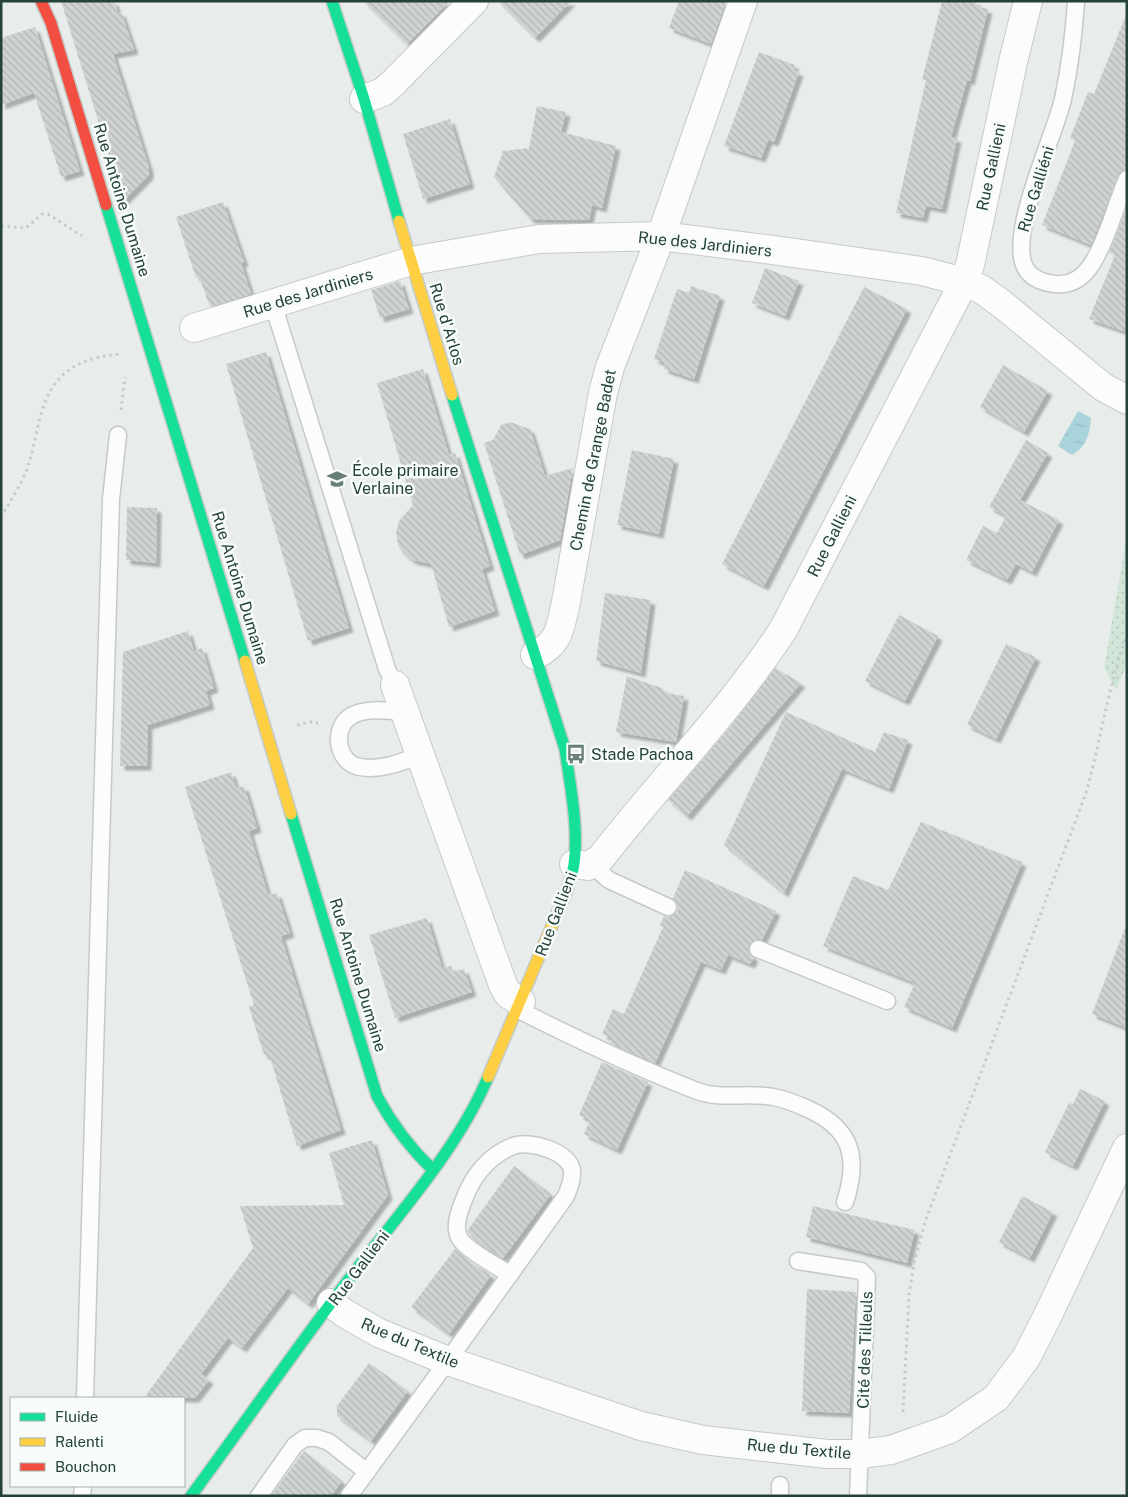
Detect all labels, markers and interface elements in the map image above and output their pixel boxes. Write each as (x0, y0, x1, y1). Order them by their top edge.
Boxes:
street label: Rue Antoine Dumaine (90, 121, 154, 279)
street label: Rue Gallieni (972, 121, 1010, 213)
street label: Rue Galliéni (1014, 144, 1058, 234)
street label: Rue des Jardiniers (637, 228, 773, 260)
street label: Rue des Jardiniers (241, 264, 375, 322)
street label: Rue d'Arlos (425, 281, 469, 367)
street label: Chemin de Grange Badet (566, 367, 620, 553)
place label: École primaire Verlaine (352, 460, 459, 498)
school or university icon: École primaire Verlaine (326, 468, 348, 490)
street label: Rue Gallieni (803, 492, 861, 580)
street label: Rue Antoine Dumaine (208, 509, 272, 667)
bus stop icon: Stade Pachoa (565, 743, 587, 765)
place label: Stade Pachoa (591, 745, 693, 764)
street label: Rue Gallieni (531, 869, 581, 959)
street label: Rue Antoine Dumaine (326, 896, 390, 1054)
street label: Rue Gallieni (325, 1227, 393, 1309)
street label: Cité des Tilleuls (853, 1291, 877, 1409)
street label: Rue du Textile (358, 1314, 462, 1372)
legend (10, 1397, 185, 1487)
text: Fluide (55, 1408, 98, 1425)
text: Ralenti (55, 1433, 104, 1450)
street label: Rue du Textile (746, 1435, 852, 1463)
text: Bouchon (55, 1458, 116, 1475)

